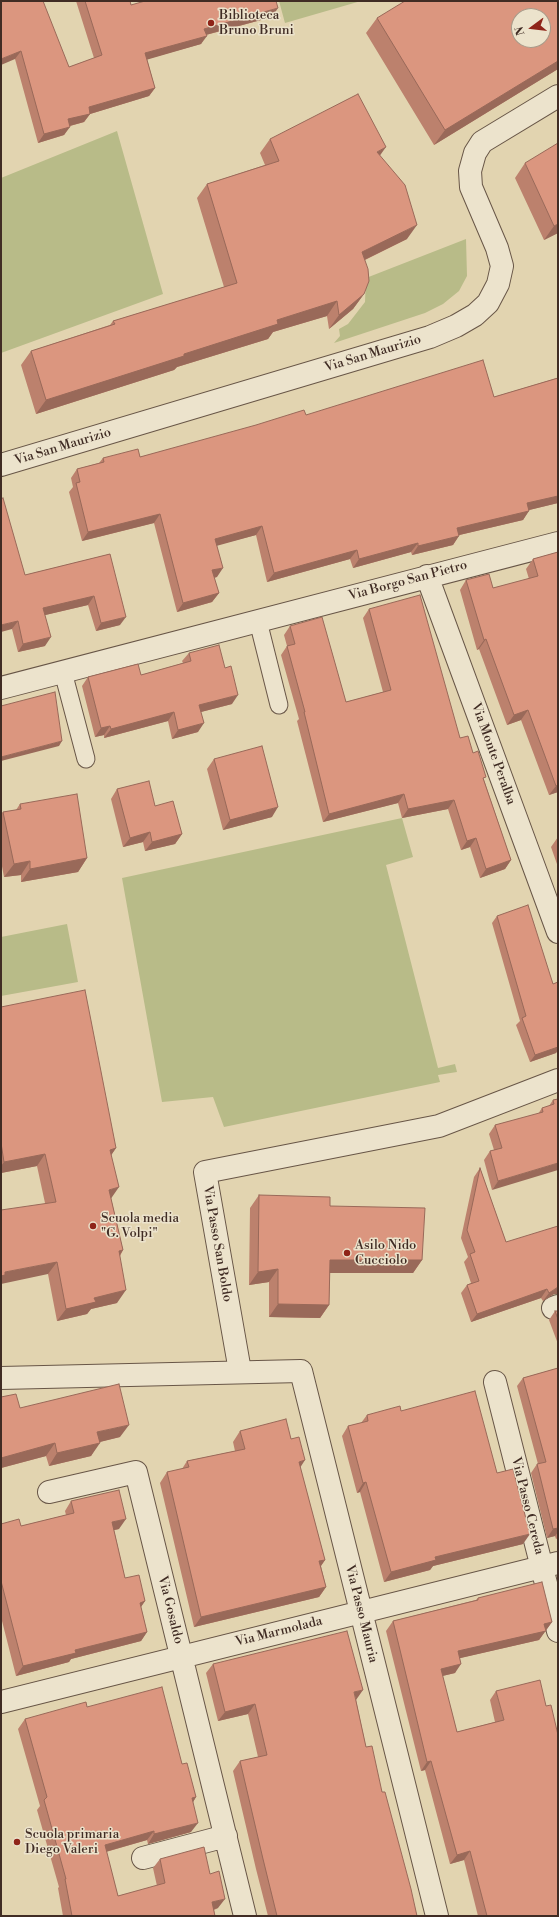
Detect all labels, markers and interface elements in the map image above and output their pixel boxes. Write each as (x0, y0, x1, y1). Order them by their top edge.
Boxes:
place label: Biblioteca Bruno Bruni (219, 8, 294, 39)
north arrow (511, 8, 551, 48)
marker: Biblioteca Bruno Bruni (206, 18, 216, 28)
text: N (512, 25, 528, 37)
street label: Via San Maurizio (323, 332, 423, 376)
street label: Via San Maurizio (13, 425, 113, 469)
street label: Via Borgo San Pietro (347, 558, 469, 604)
street label: Via Monte Peralba (467, 701, 519, 807)
street label: Via Passo San Boldo (199, 1185, 235, 1303)
place label: Scuola media "G. Volpi" (101, 1211, 179, 1242)
marker: Scuola media "G. Volpi" (88, 1221, 98, 1231)
place label: Asilo Nido Cucciolo (355, 1238, 416, 1269)
marker: Asilo Nido Cucciolo (342, 1248, 352, 1258)
street label: Via Passo Cereda (507, 1456, 547, 1556)
street label: Via Passo Mauria (341, 1563, 381, 1665)
street label: Via Gosaldo (154, 1574, 186, 1646)
street label: Via Marmolada (234, 1614, 324, 1650)
place label: Scuola primaria Diego Valeri (25, 1827, 119, 1858)
marker: Scuola primaria Diego Valeri (12, 1837, 22, 1847)

